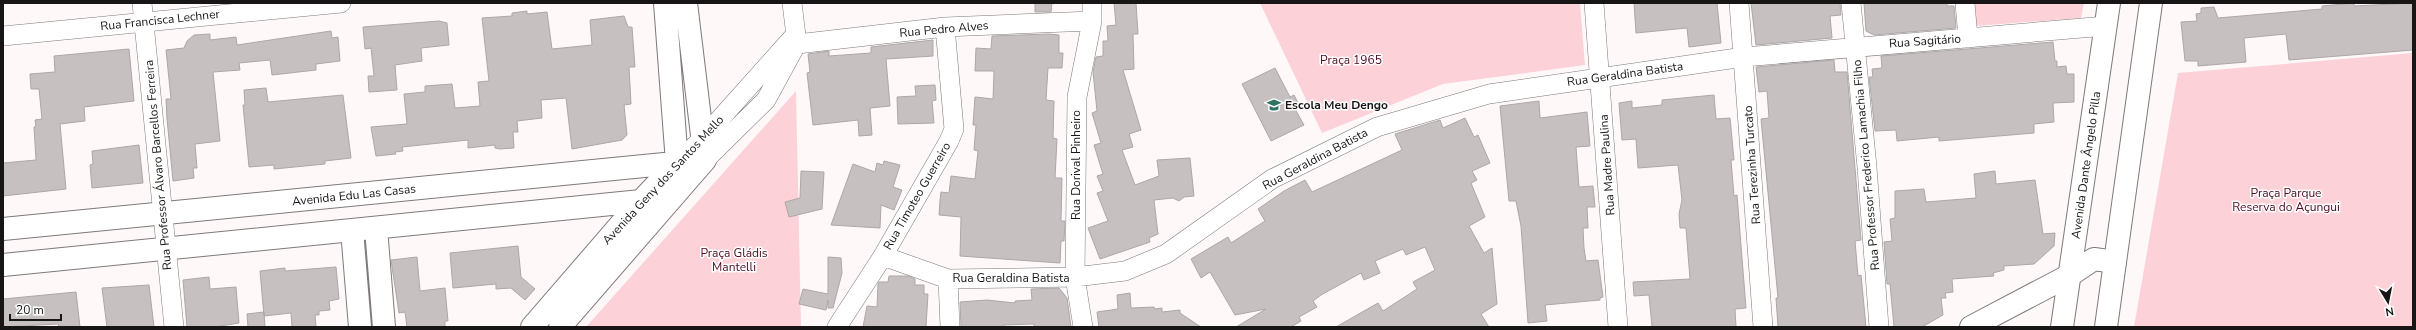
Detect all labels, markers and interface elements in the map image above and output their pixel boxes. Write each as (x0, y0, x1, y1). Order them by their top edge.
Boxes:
street label: Rua Francisca Lechner (100, 6, 221, 34)
street label: Rua Pedro Alves (899, 17, 989, 41)
street label: Rua Sagitário (1888, 30, 1962, 51)
park label: Praça 1965 (1320, 52, 1382, 68)
street label: Rua Geraldina Batista (1566, 58, 1684, 90)
street label: Rua Professor Álvaro Barcellos Ferreira (141, 59, 175, 271)
street label: Rua Professor Frederico Lamachia Filho (1849, 59, 1883, 271)
street label: Avenida Dante Ângelo Pilla (2068, 90, 2104, 240)
school or university icon: Escola Meu Dengo (1266, 97, 1282, 113)
place label: Escola Meu Dengo (1285, 97, 1388, 113)
street label: Rua Terezinha Turcato (1740, 105, 1764, 225)
street label: Rua Dorival Pinheiro (1068, 110, 1084, 220)
street label: Avenida Geny dos Santos Mello (599, 112, 727, 248)
street label: Rua Madre Paulina (1595, 114, 1619, 216)
street label: Rua Geraldina Batista (1260, 124, 1370, 194)
street label: Rua Timoteo Guerreiro (880, 139, 955, 253)
street label: Avenida Edu Las Casas (291, 181, 417, 209)
park label: Praça Parque Reserva do Açungui (2232, 185, 2340, 215)
park label: Praça Gládis Mantelli (700, 245, 768, 275)
street label: Rua Geraldina Batista (952, 270, 1070, 286)
north arrow (2368, 282, 2408, 322)
scale bar (10, 296, 61, 322)
text: 20 m (16, 302, 44, 318)
text: N (2384, 303, 2395, 319)

